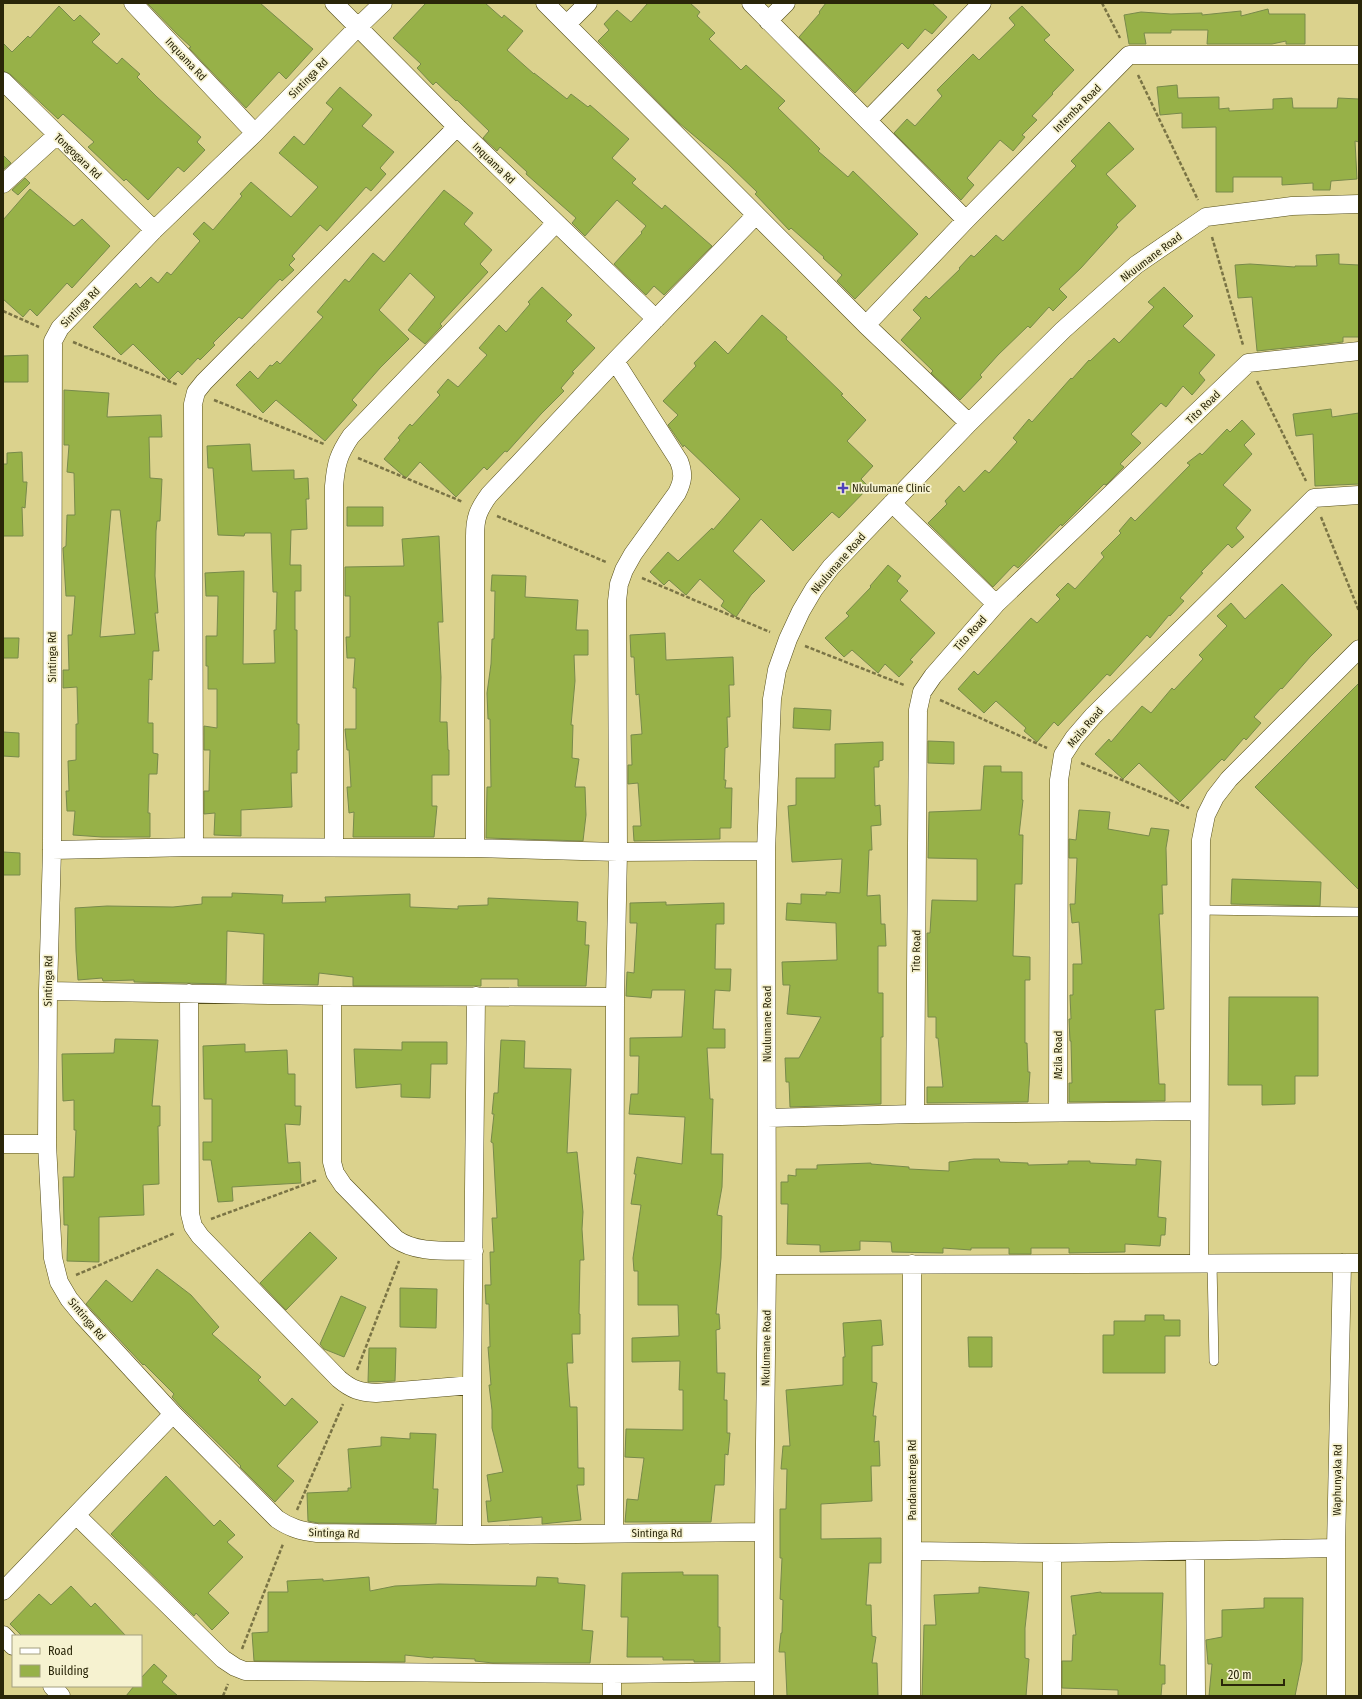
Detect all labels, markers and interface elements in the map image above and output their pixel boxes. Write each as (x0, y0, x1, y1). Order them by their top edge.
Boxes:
street label: Inquama Rd (163, 35, 209, 83)
street label: Sintinga Rd (286, 56, 331, 101)
street label: Intemba Road (1051, 82, 1104, 135)
street label: Tongogara Rd (51, 131, 104, 182)
street label: Inquama Rd (470, 140, 518, 187)
street label: Nkuumane Road (1118, 230, 1185, 285)
street label: Sintinga Rd (58, 285, 103, 330)
street label: Tito Road (1184, 388, 1223, 427)
marker: Nkulumane Clinic (837, 482, 849, 494)
place label: Nkulumane Clinic (852, 482, 931, 495)
street label: Nkulumane Road (808, 530, 868, 597)
street label: Tito Road (951, 613, 989, 653)
street label: Sintinga Rd (46, 632, 59, 682)
street label: Mzila Road (1065, 705, 1106, 750)
street label: Tito Road (910, 930, 923, 972)
street label: Sintinga Rd (42, 955, 55, 1007)
street label: Nkulumane Road (761, 986, 774, 1062)
street label: Mzila Road (1052, 1031, 1065, 1079)
street label: Sintinga Rd (65, 1296, 108, 1343)
street label: Nkulumane Road (759, 1310, 774, 1386)
street label: Pandamatenga Rd (906, 1440, 919, 1520)
street label: Waphunyaka Rd (1330, 1444, 1345, 1516)
street label: Sintinga Rd (308, 1526, 360, 1541)
street label: Sintinga Rd (632, 1527, 682, 1540)
legend (12, 1635, 142, 1687)
text: Road (48, 1644, 73, 1658)
scale bar (1222, 1661, 1284, 1687)
text: Building (48, 1664, 89, 1678)
text: 20 m (1228, 1668, 1252, 1682)

